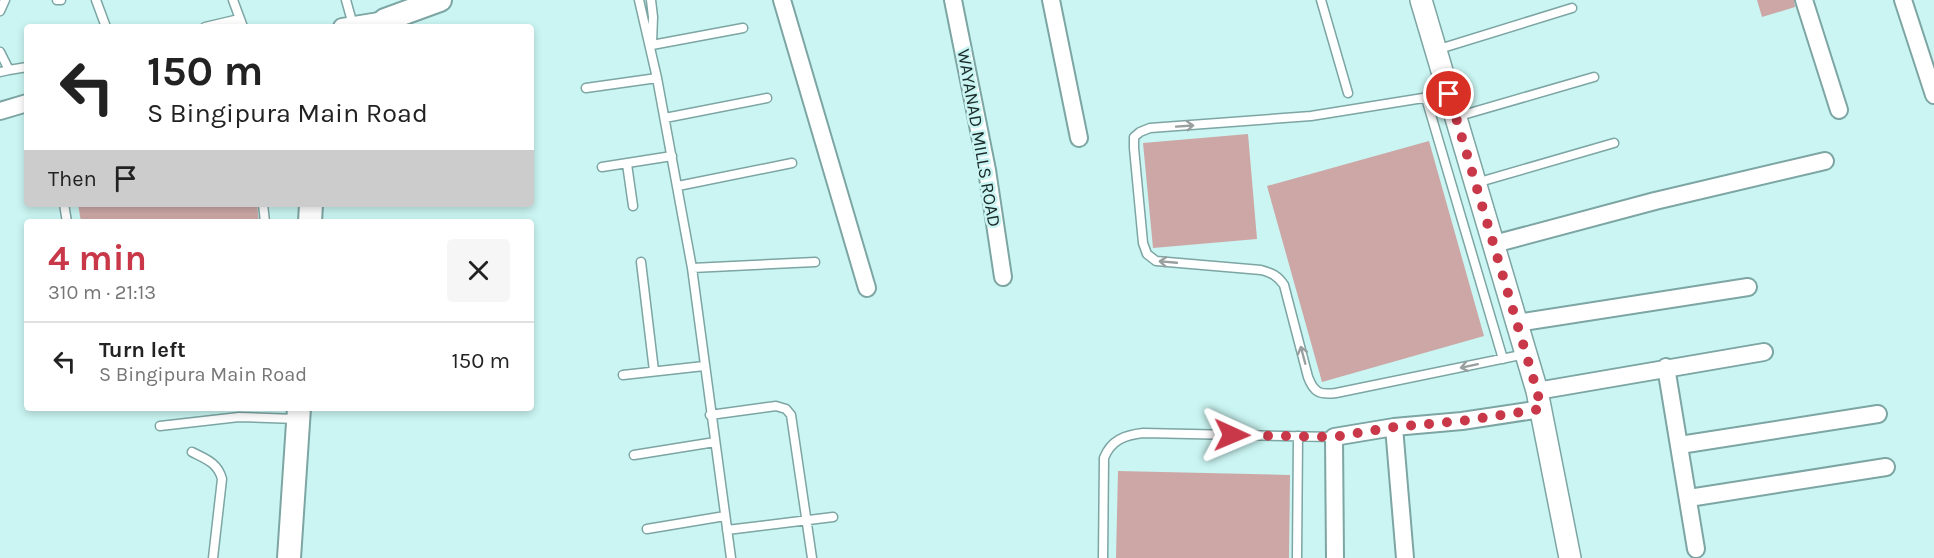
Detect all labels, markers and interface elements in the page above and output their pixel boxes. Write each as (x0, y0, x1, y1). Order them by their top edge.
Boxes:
text: 150 m (147, 46, 263, 96)
street label: WAYANAD MILLS ROAD (953, 47, 1005, 229)
icon: left (48, 48, 126, 126)
pin (1423, 68, 1474, 119)
icon: arrive (1432, 77, 1465, 110)
text: S Bingipura Main Road (147, 97, 428, 129)
one-way arrow (1174, 120, 1194, 131)
icon: arrive (109, 162, 142, 195)
text: Then (48, 166, 97, 192)
text: 4 min (48, 237, 147, 279)
button: close (447, 239, 510, 302)
one-way arrow (1159, 256, 1178, 267)
text: 310 m · 21:13 (48, 281, 156, 304)
text: Turn left (99, 337, 186, 363)
icon: left (48, 345, 81, 378)
one-way arrow (1296, 346, 1308, 365)
text: 150 m (451, 348, 510, 374)
one-way arrow (1460, 361, 1479, 372)
text: S Bingipura Main Road (99, 363, 307, 386)
position arrow (1200, 403, 1264, 467)

